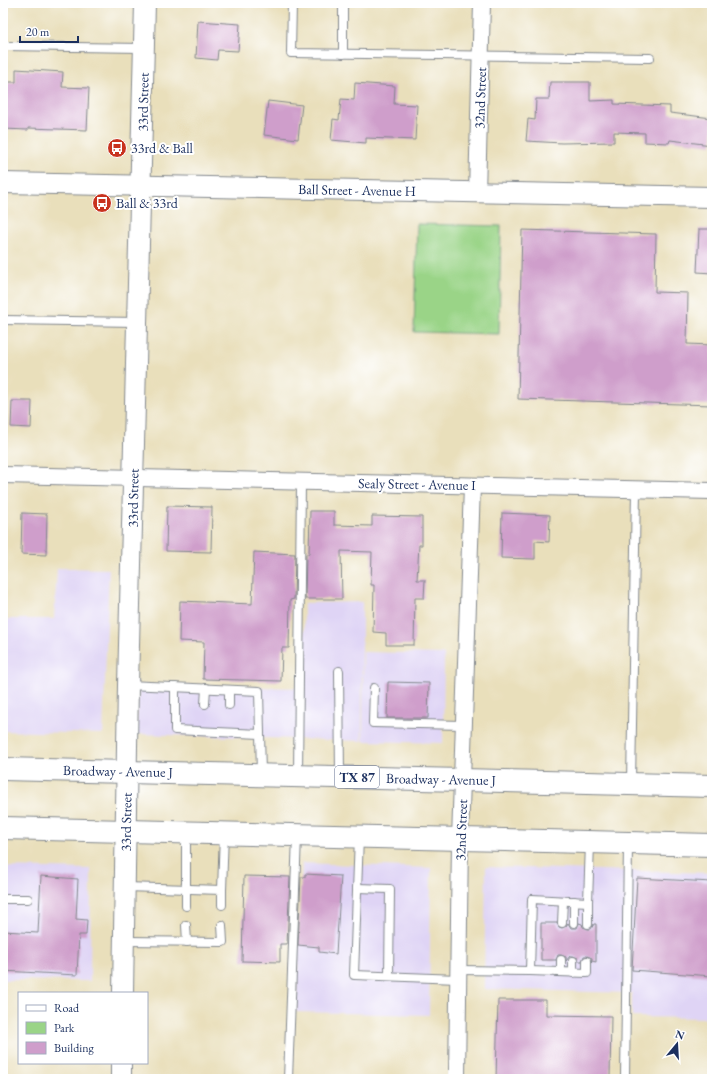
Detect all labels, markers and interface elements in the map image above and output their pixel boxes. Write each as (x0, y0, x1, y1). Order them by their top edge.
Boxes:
scale bar (20, 18, 78, 44)
text: 20 m (26, 24, 50, 40)
street label: 32nd Street (470, 66, 490, 129)
street label: 33rd Street (133, 72, 153, 132)
bus stop icon: 33rd & Ball (106, 137, 128, 159)
place label: 33rd & Ball (131, 139, 194, 157)
street label: Ball Street - Avenue H (298, 180, 416, 200)
bus stop icon: Ball & 33rd (91, 192, 113, 214)
place label: Ball & 33rd (116, 194, 179, 212)
street label: 33rd Street (123, 468, 143, 528)
street label: Sealy Street - Avenue I (358, 474, 476, 494)
street label: Broadway - Avenue J (63, 761, 174, 781)
road number: TX 87 (335, 766, 379, 788)
street label: Broadway - Avenue J (386, 769, 497, 789)
street label: 33rd Street (116, 792, 136, 852)
street label: 32nd Street (451, 798, 471, 861)
legend (18, 992, 148, 1064)
text: Road (54, 1000, 80, 1016)
text: Park (54, 1020, 75, 1036)
north arrow (657, 1024, 697, 1064)
text: N (674, 1026, 687, 1043)
text: Building (54, 1040, 95, 1056)

